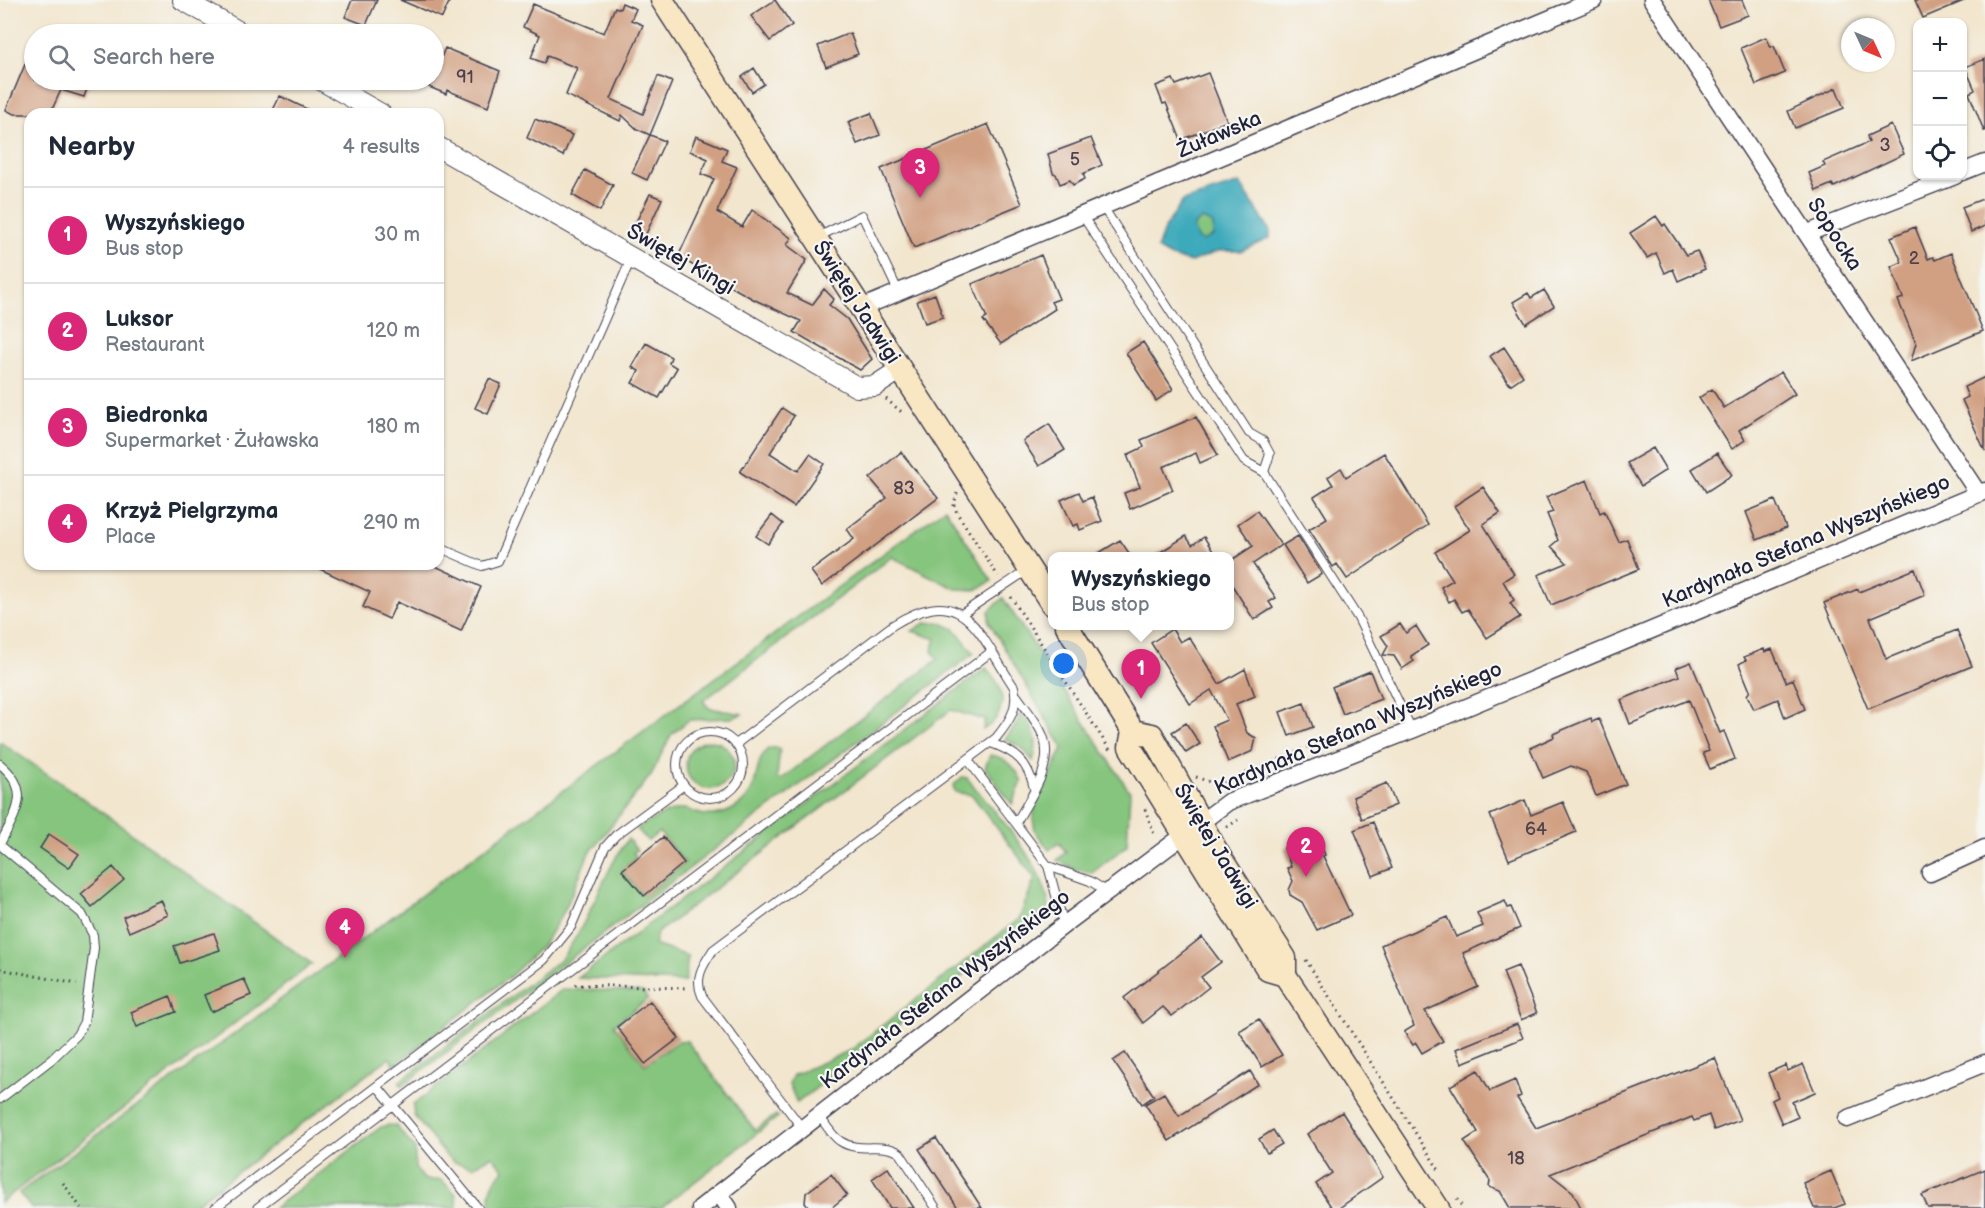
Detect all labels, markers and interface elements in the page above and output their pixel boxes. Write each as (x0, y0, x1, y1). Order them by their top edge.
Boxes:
north arrow (1841, 18, 1895, 72)
map controls (1913, 18, 1967, 180)
button: + (1913, 18, 1967, 72)
search box (24, 24, 444, 90)
icon: search (45, 41, 78, 74)
text: Search here (93, 44, 215, 71)
house number: 91 (456, 67, 474, 88)
button: − (1913, 72, 1967, 126)
street label: Żuławska (1173, 106, 1265, 164)
button: locate (1913, 126, 1967, 180)
text: Nearby (48, 132, 135, 163)
text: 4 results (342, 135, 420, 159)
house number: 3 (1879, 135, 1891, 156)
pin: 3 (900, 148, 940, 198)
house number: 5 (1070, 149, 1080, 170)
street label: Sopocka (1802, 193, 1867, 275)
text: Wyszyńskiego (105, 210, 245, 237)
street label: Świętej Kingi (622, 218, 739, 300)
text: 1 (63, 223, 72, 247)
text: 30 m (374, 223, 420, 247)
street label: Świętej Jadwigi (808, 236, 906, 368)
text: Bus stop (105, 237, 184, 261)
house number: 2 (1909, 248, 1920, 269)
text: Luksor (105, 306, 173, 333)
text: 2 (62, 319, 73, 343)
text: 120 m (367, 319, 420, 343)
text: Restaurant (105, 333, 205, 357)
text: Biedronka (105, 402, 208, 429)
text: 3 (62, 415, 73, 439)
text: 180 m (367, 415, 420, 439)
text: Supermarket · Żuławska (105, 429, 319, 453)
street label: Kardynała Stefana Wyszyńskiego (1659, 469, 1954, 614)
house number: 83 (893, 478, 915, 499)
text: Krzyż Pielgrzyma (105, 498, 278, 525)
text: 4 (62, 511, 73, 535)
text: 290 m (363, 511, 420, 535)
text: Place (105, 525, 156, 549)
popup (1048, 552, 1234, 630)
text: Wyszyńskiego (1071, 566, 1211, 593)
text: Bus stop (1071, 593, 1150, 617)
your location (1049, 649, 1078, 678)
pin: 1 (1122, 650, 1160, 699)
street label: Kardynała Stefana Wyszyńskiego (1211, 656, 1506, 801)
street label: Świętej Jadwigi (1168, 779, 1263, 913)
house number: 64 (1525, 819, 1547, 840)
pin: 2 (1286, 828, 1326, 877)
street label: Kardynała Stefana Wyszyńskiego (815, 884, 1075, 1095)
pin: 4 (326, 908, 364, 958)
house number: 18 (1507, 1148, 1525, 1169)

